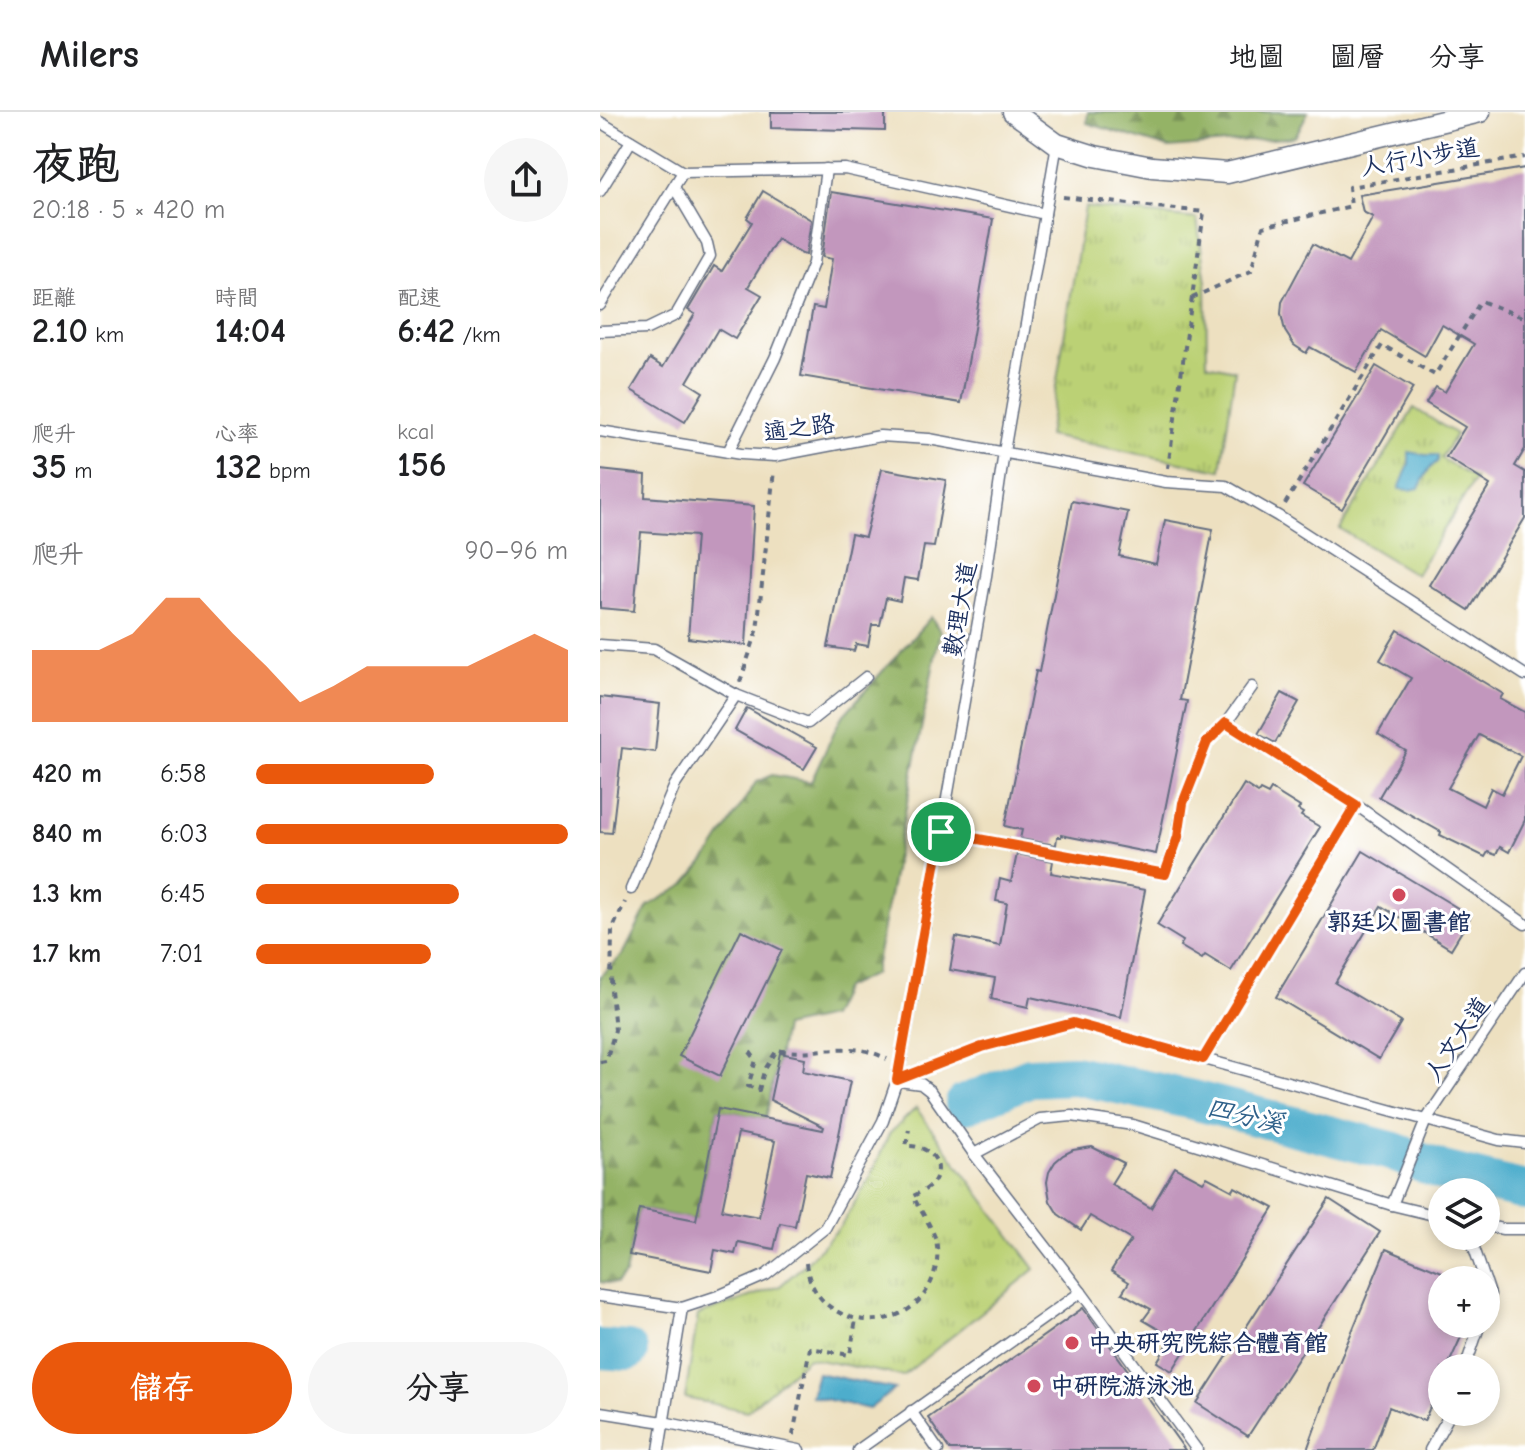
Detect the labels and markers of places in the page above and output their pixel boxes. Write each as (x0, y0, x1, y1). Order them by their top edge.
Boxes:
pin (907, 798, 975, 866)
marker: 郭廷以圖書館 (1390, 886, 1408, 904)
place label: 郭廷以圖書館 (1327, 908, 1471, 936)
place label: 中央研究院綜合體育館 (1088, 1329, 1328, 1357)
marker: 中央研究院綜合體育館 (1063, 1334, 1081, 1352)
place label: 中研院游泳池 (1050, 1372, 1194, 1400)
marker: 中研院游泳池 (1025, 1377, 1043, 1395)

